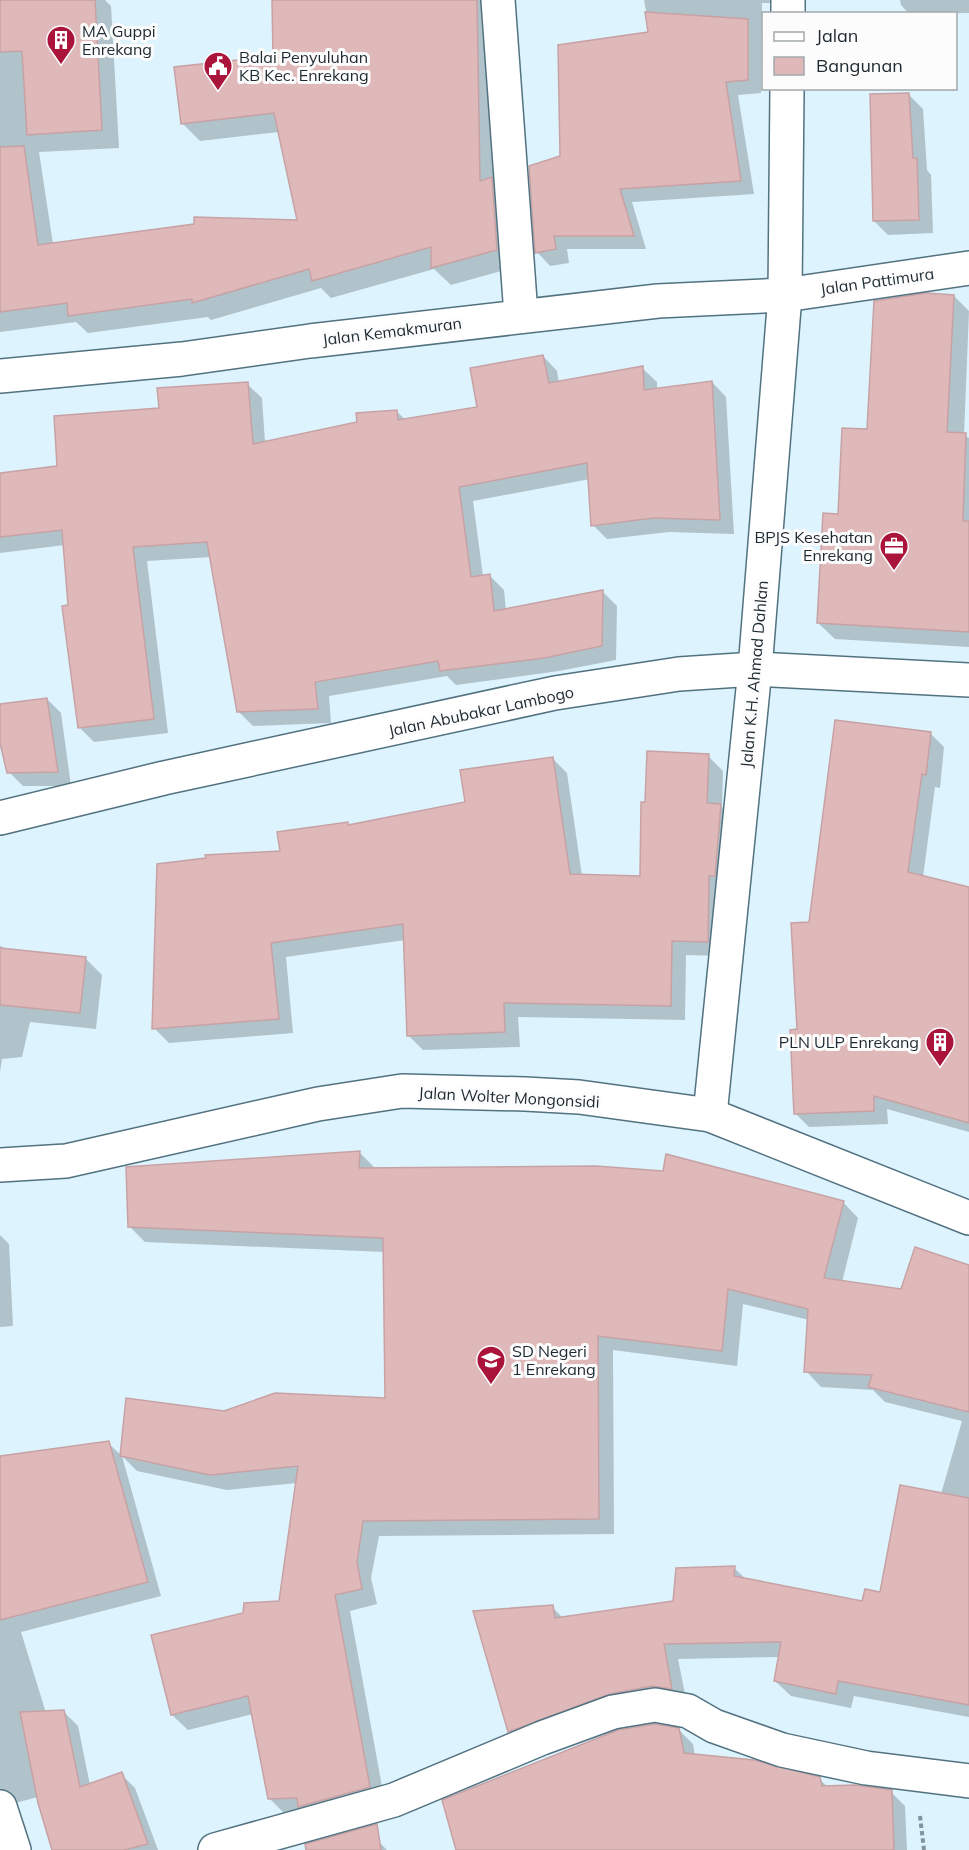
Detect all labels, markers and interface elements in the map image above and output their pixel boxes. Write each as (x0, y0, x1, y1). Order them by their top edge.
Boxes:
legend (762, 12, 957, 90)
place label: MA Guppi Enrekang (82, 21, 156, 59)
building icon: MA Guppi Enrekang (45, 24, 77, 66)
text: Jalan (816, 24, 858, 47)
place label: Balai Penyuluhan KB Kec. Enrekang (239, 47, 369, 85)
public building icon: Balai Penyuluhan KB Kec. Enrekang (202, 50, 234, 92)
text: Bangunan (816, 54, 903, 77)
street label: Jalan Pattimura (819, 263, 935, 299)
street label: Jalan Kemakmuran (321, 313, 463, 349)
place label: BPJS Kesehatan Enrekang (754, 527, 873, 565)
office icon: BPJS Kesehatan Enrekang (878, 530, 910, 572)
street label: Jalan K.H. Ahmad Dahlan (736, 579, 772, 769)
street label: Jalan Abubakar Lambogo (386, 682, 576, 740)
building icon: PLN ULP Enrekang (924, 1026, 956, 1068)
place label: PLN ULP Enrekang (779, 1032, 919, 1052)
street label: Jalan Wolter Mongonsidi (418, 1082, 600, 1112)
place label: SD Negeri 1 Enrekang (512, 1341, 596, 1379)
school or university icon: SD Negeri 1 Enrekang (475, 1344, 507, 1386)

